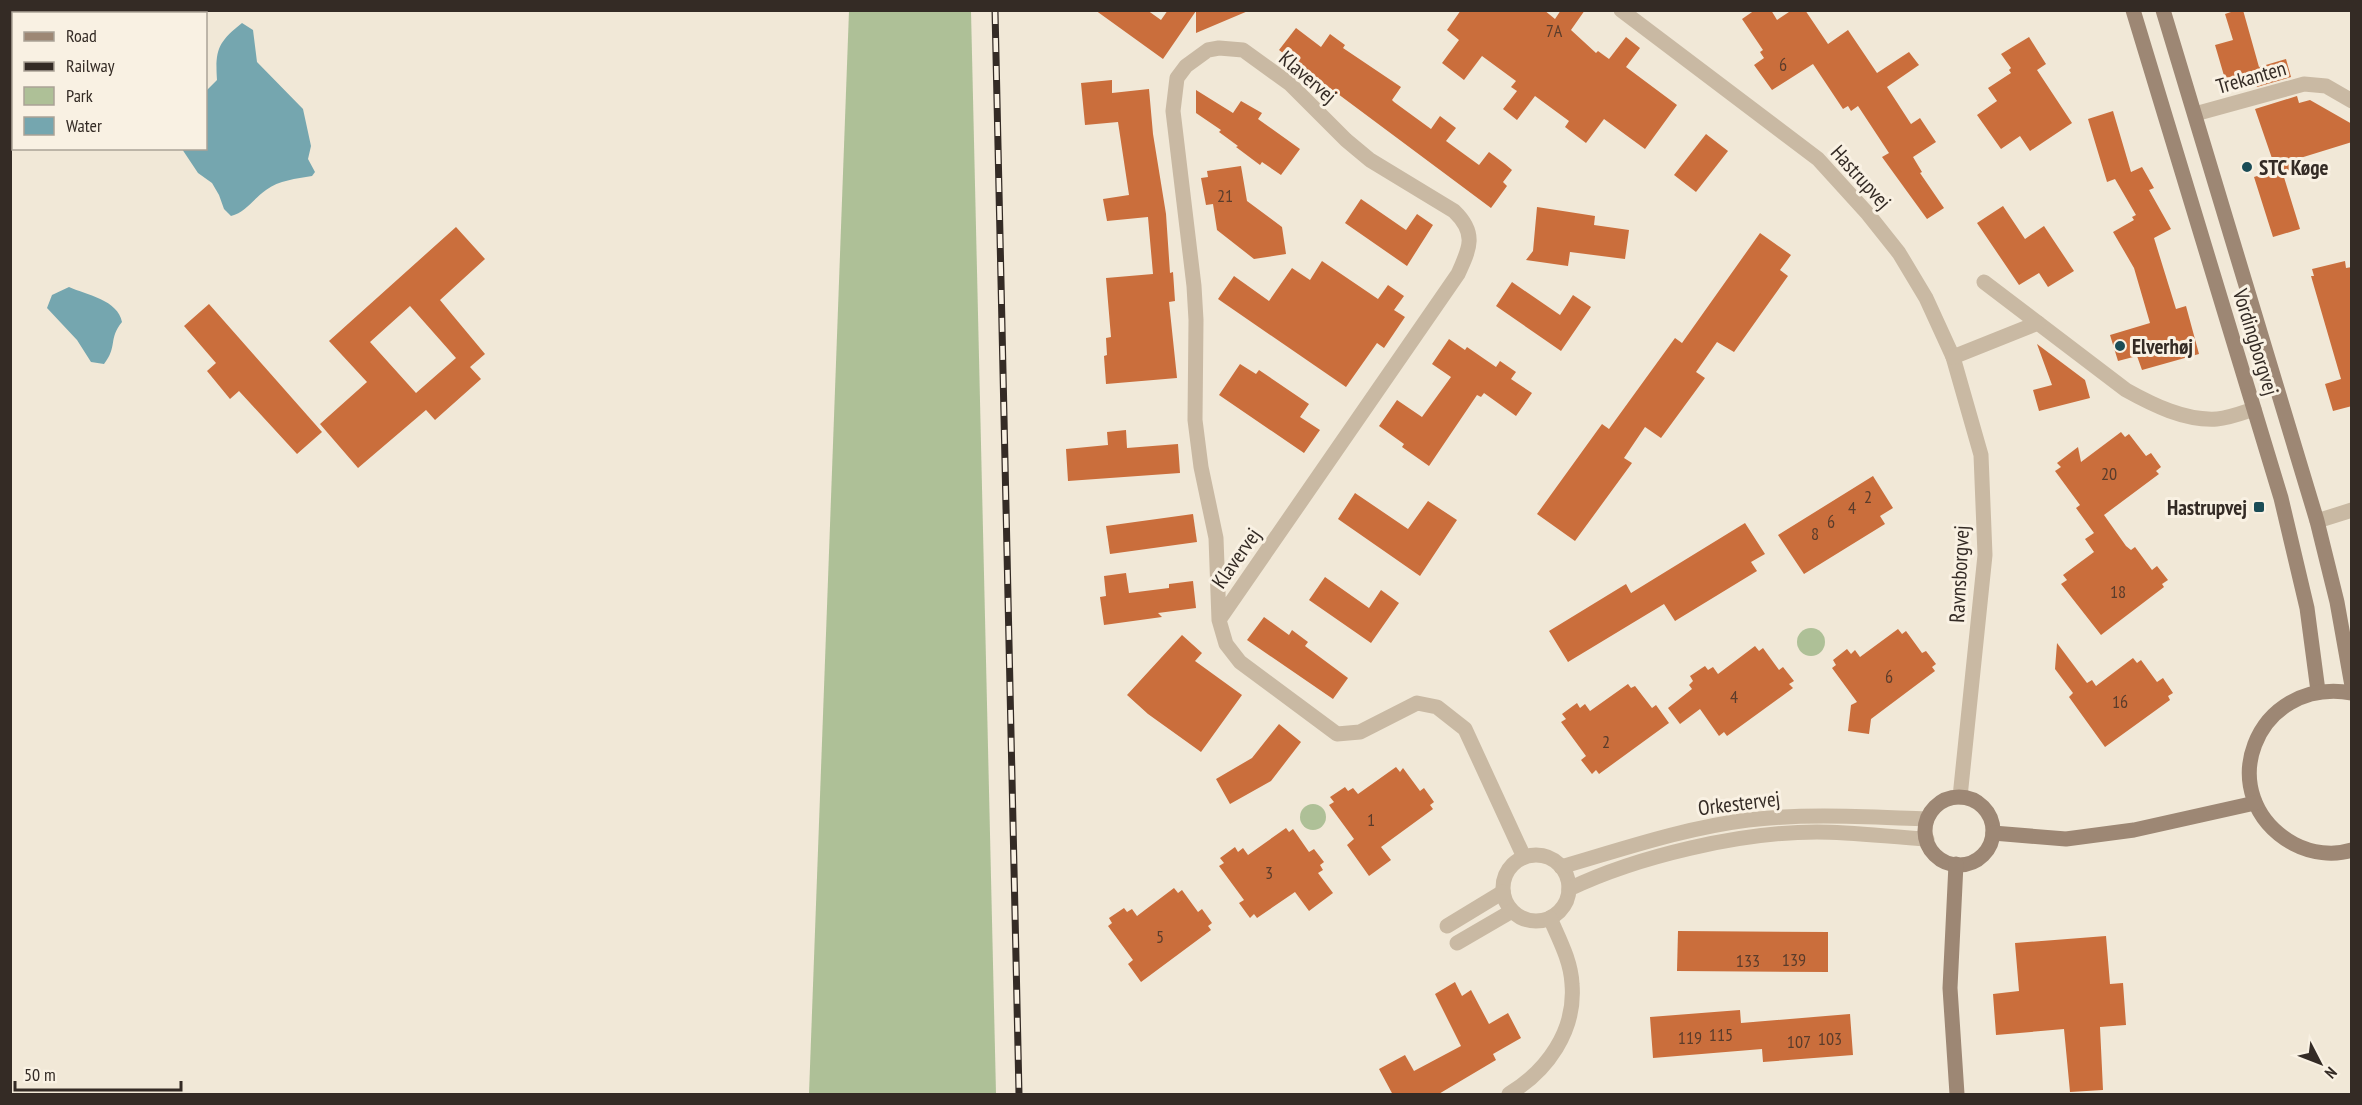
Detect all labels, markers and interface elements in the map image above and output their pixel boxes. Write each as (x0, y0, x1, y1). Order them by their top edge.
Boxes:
legend (12, 12, 207, 150)
house number: 7A (1546, 19, 1563, 42)
text: Road (66, 24, 97, 47)
street label: Klavervej (1274, 45, 1342, 109)
house number: 6 (1779, 53, 1787, 76)
text: Railway (66, 54, 115, 77)
street label: Trekanten (2213, 54, 2289, 100)
text: Park (66, 84, 93, 107)
text: Water (66, 114, 102, 137)
street label: Hastrupvej (1825, 139, 1897, 215)
place label: STC Køge (2259, 154, 2329, 181)
marker: STC Køge (2240, 160, 2254, 174)
house number: 21 (1217, 184, 1233, 207)
street label: Vordingborgvej (2227, 285, 2285, 398)
place label: Elverhøj (2132, 333, 2193, 360)
marker: Elverhøj (2113, 339, 2127, 353)
house number: 20 (2101, 462, 2117, 485)
house number: 2 (1864, 485, 1872, 508)
place label: Hastrupvej (2167, 494, 2247, 521)
house number: 4 (1848, 496, 1856, 519)
marker: Hastrupvej (2252, 500, 2266, 514)
house number: 6 (1827, 510, 1835, 533)
house number: 8 (1811, 522, 1819, 545)
street label: Klavervej (1206, 523, 1266, 593)
street label: Ravnsborgvej (1943, 525, 1975, 623)
house number: 18 (2110, 580, 2126, 603)
house number: 6 (1885, 665, 1893, 688)
house number: 4 (1730, 685, 1738, 708)
house number: 16 (2112, 690, 2128, 713)
house number: 2 (1602, 730, 1610, 753)
street label: Orkestervej (1696, 785, 1782, 821)
house number: 1 (1367, 808, 1375, 831)
house number: 3 (1265, 861, 1273, 884)
house number: 5 (1156, 925, 1164, 948)
house number: 139 (1782, 948, 1806, 971)
house number: 133 (1736, 949, 1760, 972)
house number: 115 (1709, 1023, 1733, 1046)
house number: 119 (1678, 1026, 1702, 1049)
house number: 103 (1818, 1027, 1842, 1050)
house number: 107 (1787, 1030, 1811, 1053)
north arrow (2290, 1033, 2350, 1093)
scale bar (15, 1054, 182, 1092)
text: 50 m (24, 1063, 56, 1086)
text: N (2321, 1063, 2341, 1083)

